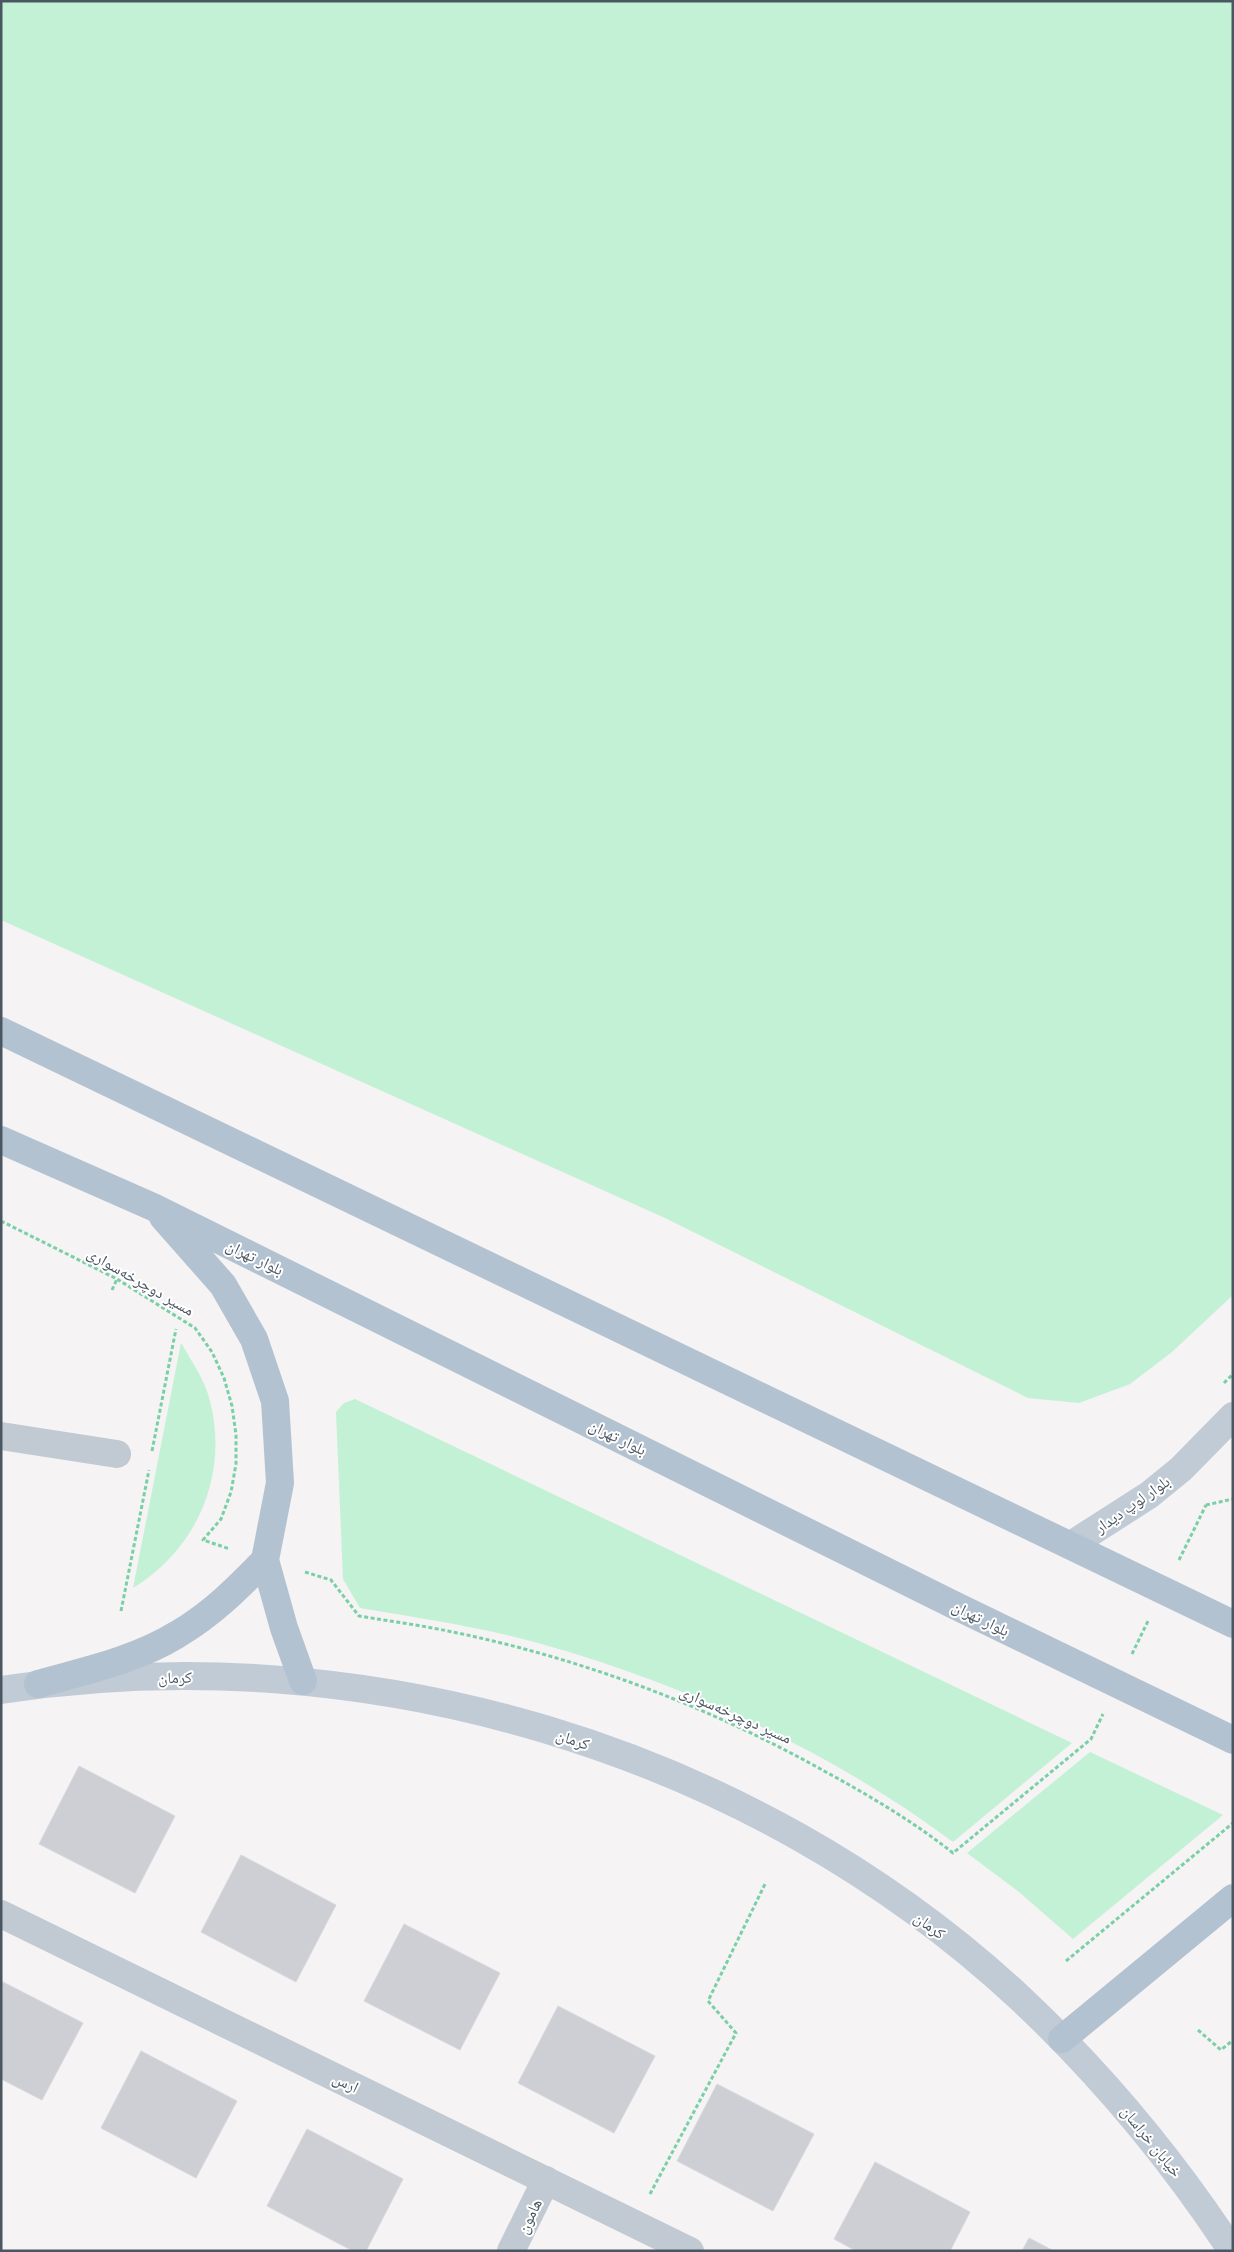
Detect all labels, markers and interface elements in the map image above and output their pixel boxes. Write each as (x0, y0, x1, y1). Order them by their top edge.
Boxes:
street label: بلوار تهران (223, 1234, 287, 1280)
street label: مسیر دوچرخه‌سواری (83, 1241, 199, 1321)
street label: بلوار تهران (586, 1414, 650, 1460)
street label: بلوار لوپ دیدار (1089, 1470, 1174, 1539)
street label: بلوار تهران (949, 1595, 1013, 1641)
street label: کرمان (158, 1666, 192, 1688)
street label: مسیر دوچرخه‌سواری (677, 1679, 795, 1749)
street label: کرمان (553, 1723, 593, 1755)
street label: کرمان (910, 1906, 950, 1944)
street label: ارس (329, 2066, 363, 2098)
street label: خیابان خراسان (1116, 2101, 1188, 2181)
street label: هامون (511, 2195, 547, 2237)

